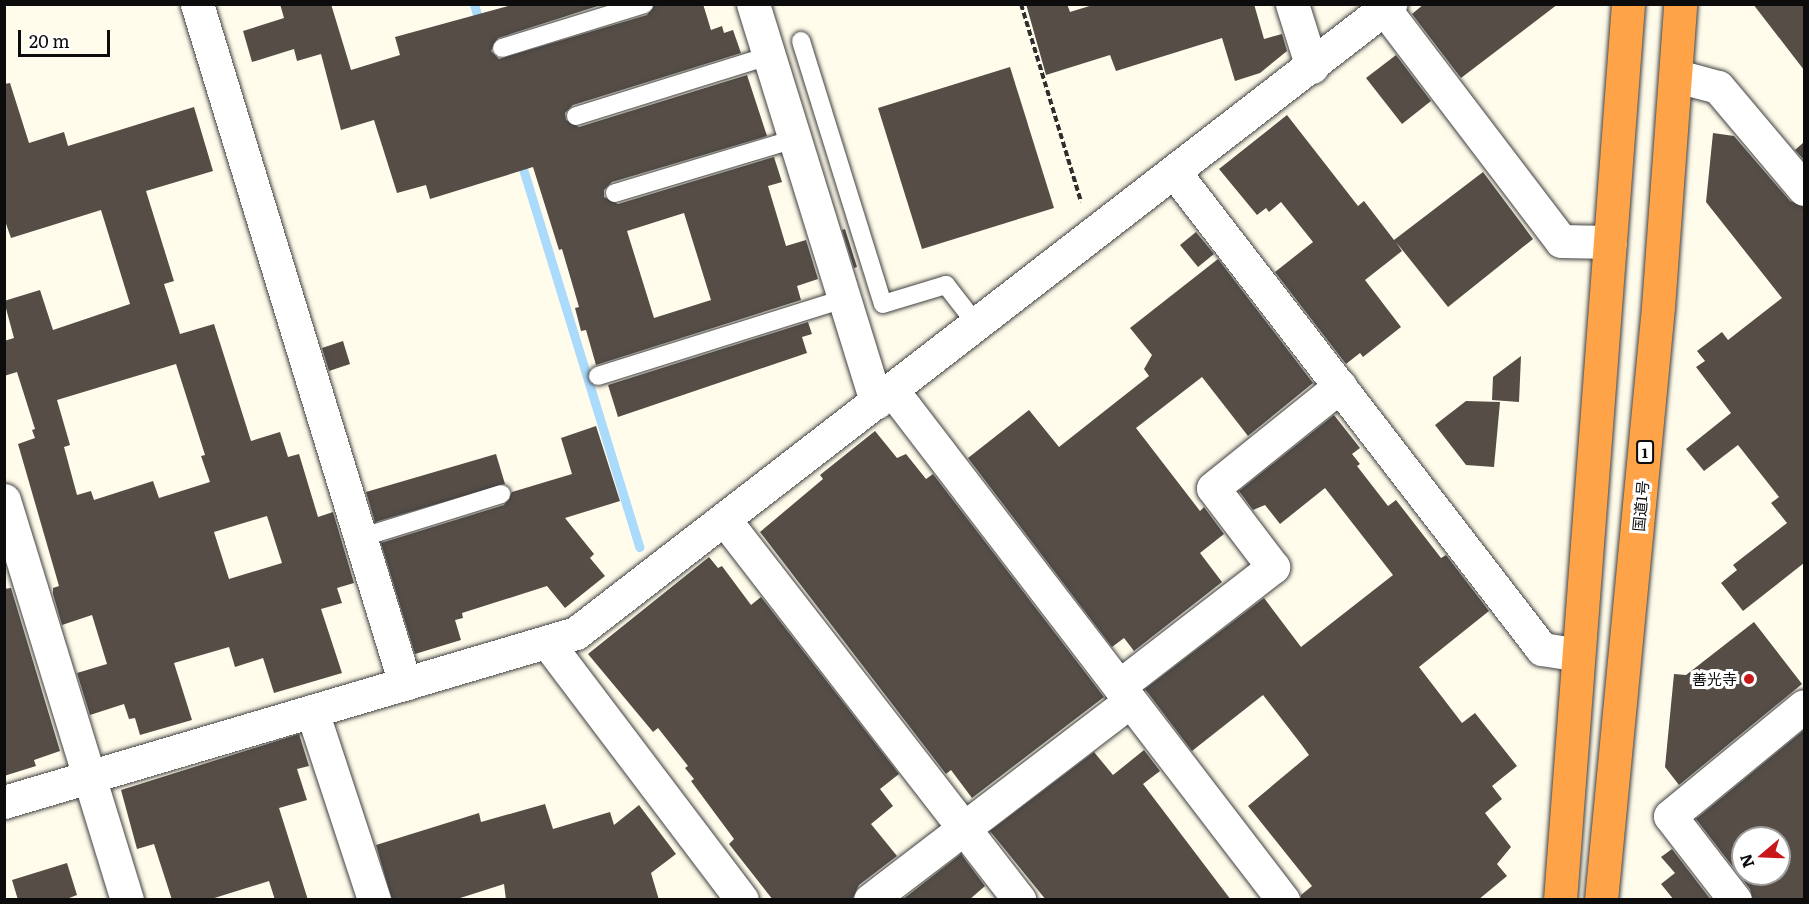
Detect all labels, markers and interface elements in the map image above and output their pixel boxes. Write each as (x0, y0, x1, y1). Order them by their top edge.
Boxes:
scale bar (21, 18, 112, 56)
text: 20 m (29, 27, 70, 54)
road number: 1 (1636, 441, 1654, 463)
street label: 国道1号 (1629, 480, 1651, 532)
place label: 善光寺 (1692, 670, 1737, 688)
marker: 善光寺 (1742, 672, 1756, 686)
north arrow (1731, 826, 1791, 886)
text: N (1732, 851, 1759, 871)

